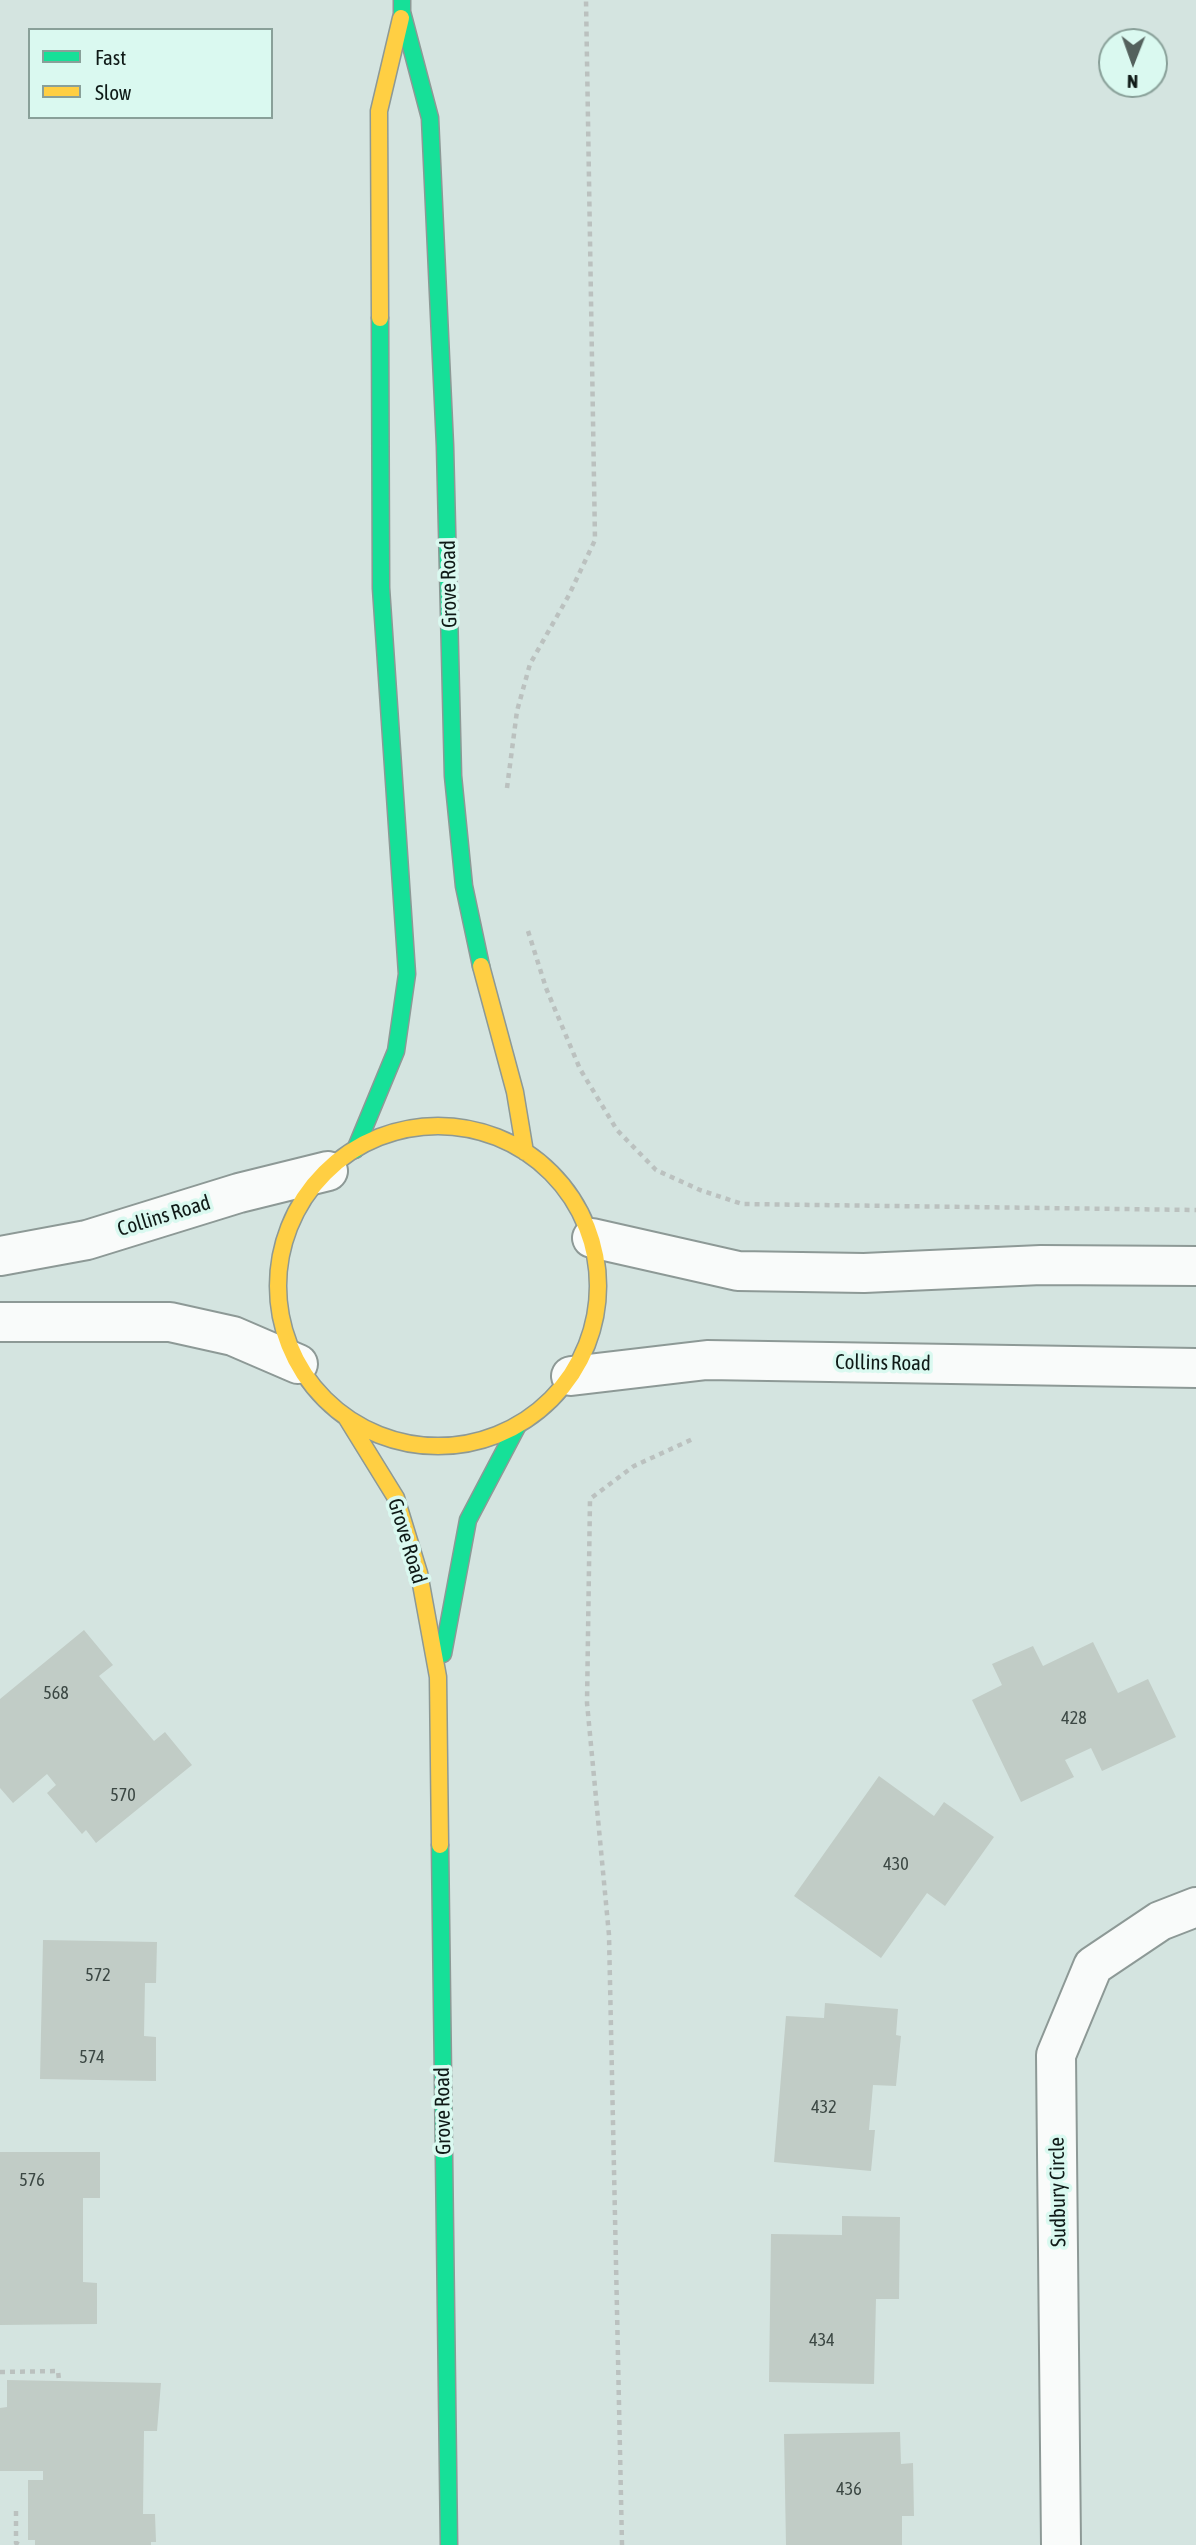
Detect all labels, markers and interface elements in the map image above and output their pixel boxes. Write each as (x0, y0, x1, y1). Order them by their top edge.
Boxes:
legend (28, 28, 273, 119)
north arrow (1098, 28, 1168, 98)
text: Fast (95, 45, 126, 69)
text: N (1127, 71, 1138, 93)
text: Slow (95, 80, 131, 104)
street label: Grove Road (436, 540, 462, 628)
street label: Collins Road (114, 1190, 214, 1242)
street label: Collins Road (835, 1350, 931, 1376)
street label: Grove Road (382, 1495, 432, 1587)
house number: 568 (43, 1682, 69, 1704)
house number: 428 (1061, 1707, 1087, 1729)
house number: 570 (110, 1784, 136, 1806)
house number: 430 (883, 1853, 909, 1875)
house number: 572 (85, 1964, 111, 1986)
house number: 574 (79, 2046, 105, 2068)
street label: Grove Road (430, 2067, 456, 2155)
house number: 432 (811, 2096, 837, 2118)
street label: Sudbury Circle (1044, 2137, 1072, 2247)
house number: 576 (19, 2169, 45, 2191)
house number: 434 (809, 2329, 835, 2351)
house number: 436 (836, 2478, 862, 2500)

